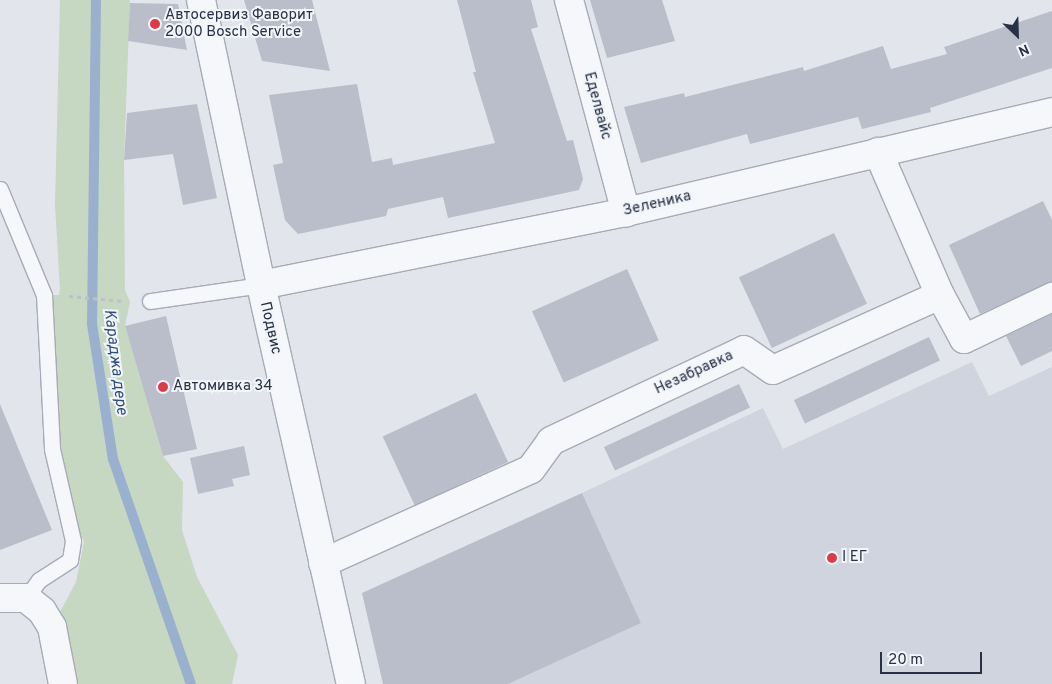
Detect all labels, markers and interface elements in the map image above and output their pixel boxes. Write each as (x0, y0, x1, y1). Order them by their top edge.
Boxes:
place label: Автосервиз Фаворит 2000 Bosch Service (165, 6, 313, 41)
north arrow (992, 10, 1042, 60)
marker: Автосервиз Фаворит 2000 Bosch Service (149, 18, 161, 30)
text: N (1015, 39, 1031, 59)
street label: Еделвайс (579, 70, 615, 142)
street label: Зеленика (621, 187, 693, 221)
street label: Подвис (255, 300, 285, 356)
water label: Караджа дере (99, 308, 131, 416)
street label: Незабравка (652, 347, 736, 399)
place label: Автомивка 34 (173, 378, 273, 396)
marker: Автомивка 34 (157, 381, 169, 393)
place label: I ЕГ (842, 549, 867, 567)
marker: I ЕГ (826, 552, 838, 564)
scale bar (882, 642, 984, 674)
text: 20 m (888, 651, 923, 670)

